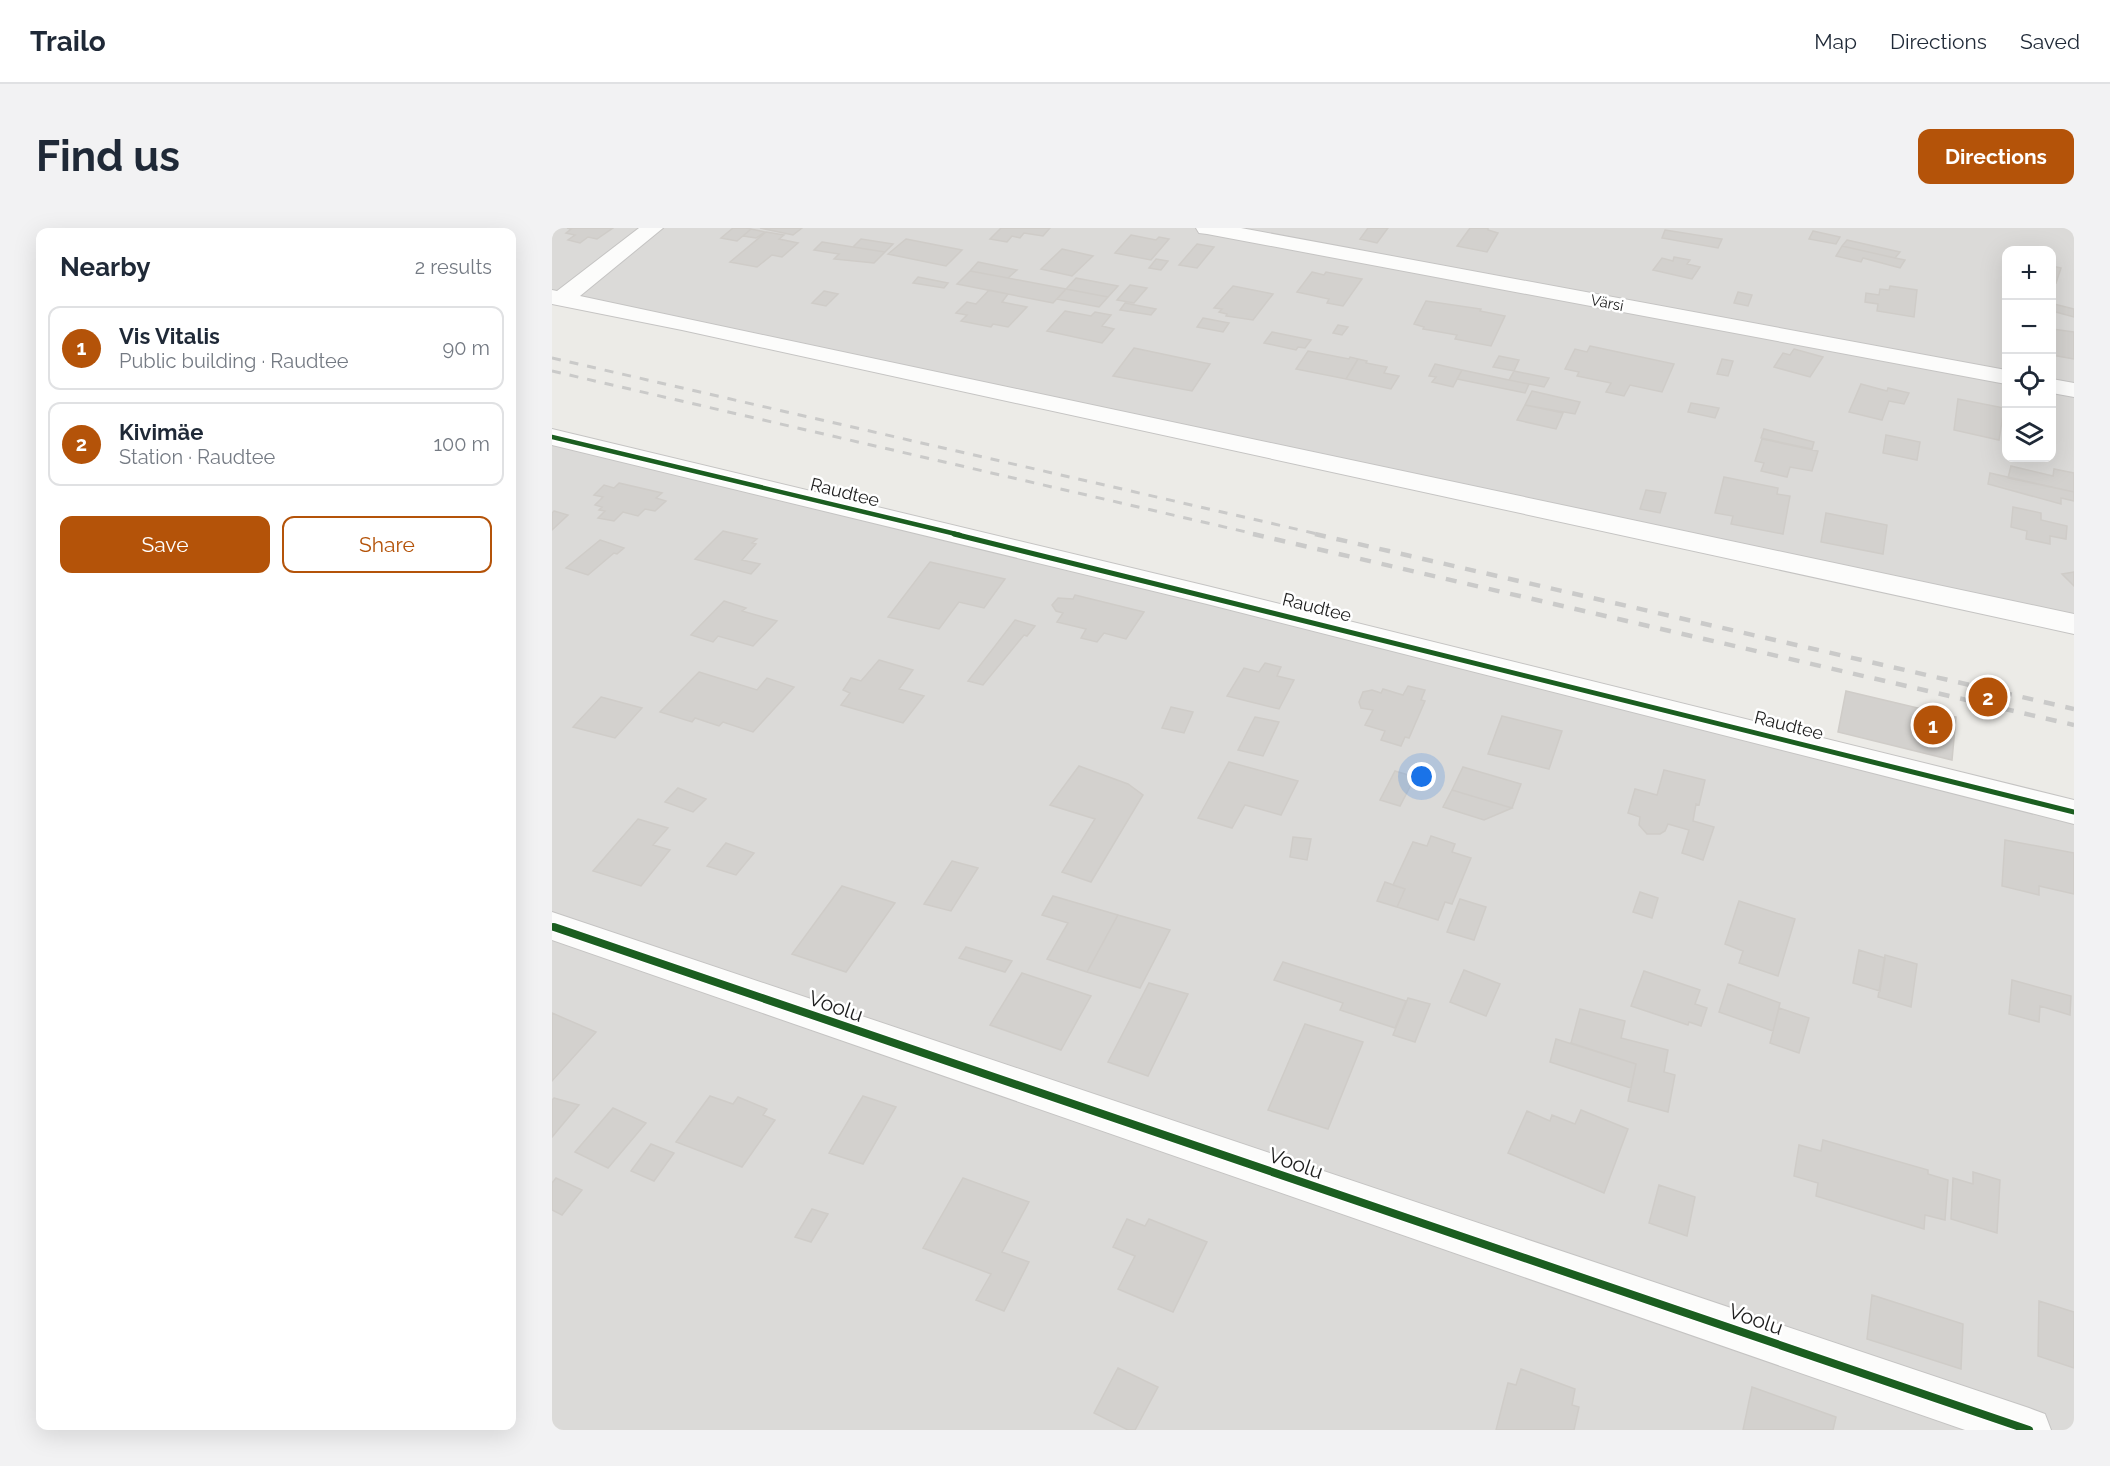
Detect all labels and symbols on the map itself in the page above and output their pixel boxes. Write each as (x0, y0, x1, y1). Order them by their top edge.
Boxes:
street label: Värsi (1589, 291, 1625, 315)
street label: Raudtee (808, 473, 882, 511)
street label: Raudtee (1280, 588, 1354, 626)
pin: 2 (1968, 674, 2008, 720)
pin: 1 (1914, 702, 1952, 748)
street label: Raudtee (1752, 706, 1826, 744)
your location (1407, 762, 1436, 791)
street label: Voolu (805, 985, 867, 1027)
street label: Voolu (1265, 1142, 1327, 1184)
street label: Voolu (1725, 1298, 1787, 1340)

